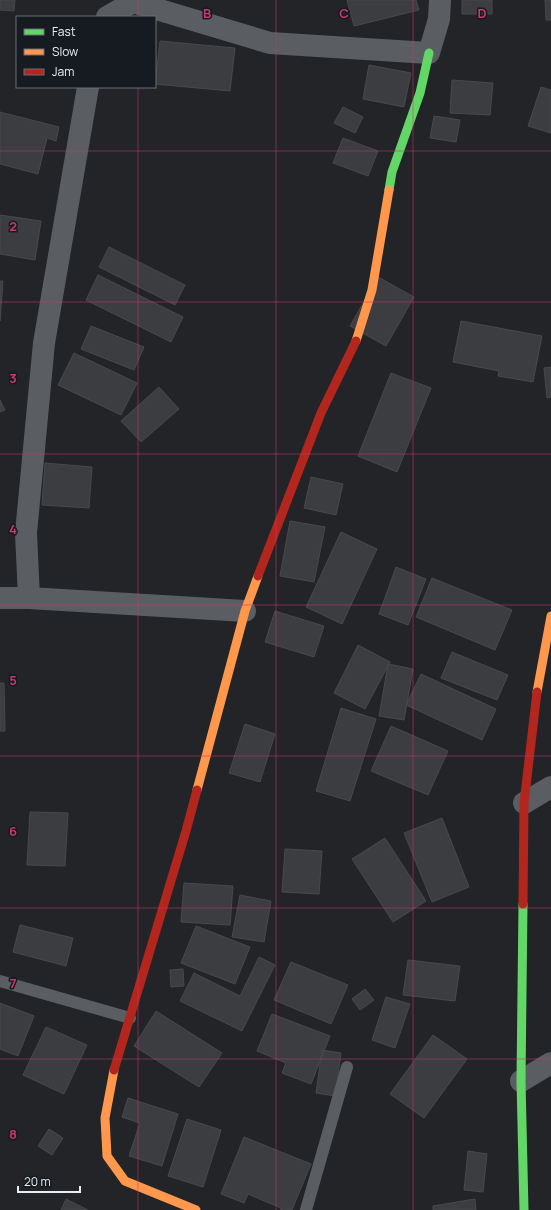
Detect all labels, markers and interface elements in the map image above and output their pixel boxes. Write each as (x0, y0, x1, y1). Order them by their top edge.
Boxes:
text: B (203, 4, 211, 22)
text: C (339, 4, 349, 22)
text: D (477, 4, 487, 22)
legend (16, 16, 156, 88)
text: Fast (52, 23, 76, 40)
text: Slow (52, 43, 78, 60)
text: Jam (52, 63, 74, 80)
text: 2 (9, 217, 17, 235)
text: 3 (9, 369, 17, 387)
text: 4 (9, 520, 17, 538)
text: 5 (9, 671, 17, 689)
text: 6 (9, 822, 17, 840)
text: 7 (10, 974, 17, 992)
text: 8 (9, 1125, 17, 1143)
scale bar (18, 1168, 80, 1194)
text: 20 m (24, 1173, 51, 1190)

